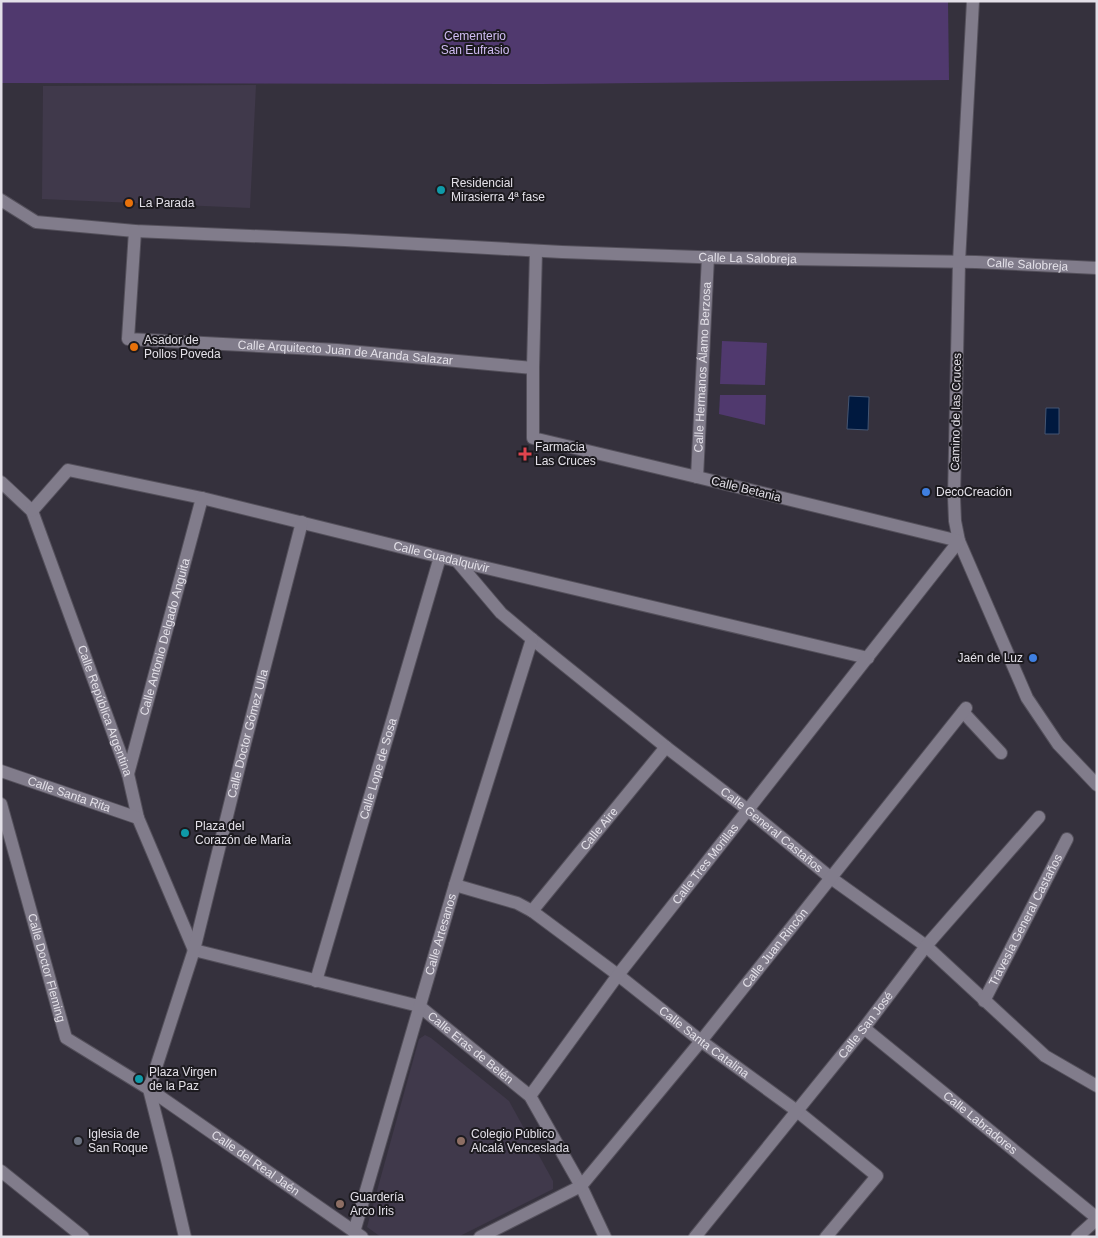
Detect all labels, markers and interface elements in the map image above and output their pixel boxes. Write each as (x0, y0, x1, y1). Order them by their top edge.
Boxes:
park label: Cementerio San Eufrasio (441, 29, 510, 57)
place label: Residencial Mirasierra 4ª fase (451, 176, 545, 204)
marker: Residencial Mirasierra 4ª fase (435, 184, 447, 196)
place label: La Parada (139, 196, 195, 210)
marker: La Parada (123, 197, 135, 209)
street label: Calle La Salobreja (698, 250, 797, 266)
street label: Calle Salobreja (986, 256, 1069, 274)
street label: Calle Hermanos Álamo Berzosa (691, 281, 714, 453)
place label: Asador de Pollos Poveda (144, 333, 221, 361)
street label: Calle Arquitecto Juan de Aranda Salazar (237, 338, 454, 368)
marker: Asador de Pollos Poveda (128, 341, 140, 353)
street label: Camino de las Cruces (948, 353, 964, 471)
place label: Farmacia Las Cruces (535, 440, 596, 468)
marker: Farmacia Las Cruces (519, 448, 531, 460)
street label: Calle Betania (710, 474, 783, 505)
place label: DecoCreación (936, 485, 1012, 499)
marker: DecoCreación (920, 486, 932, 498)
street label: Calle Guadalquivir (392, 539, 491, 575)
street label: Calle Antonio Delgado Anguita (137, 556, 193, 717)
street label: Calle República Argentina (75, 643, 135, 778)
place label: Jaén de Luz (958, 651, 1023, 665)
marker: Jaén de Luz (1027, 652, 1039, 664)
street label: Calle Doctor Gómez Ulla (225, 668, 271, 799)
street label: Calle Lope de Sosa (357, 716, 400, 821)
street label: Calle Santa Rita (26, 774, 113, 815)
street label: Calle General Castaños (718, 784, 826, 875)
street label: Calle Aire (577, 804, 621, 853)
place label: Plaza del Corazón de María (195, 819, 291, 847)
street label: Calle Tres Morillas (669, 821, 741, 907)
marker: Plaza del Corazón de María (179, 827, 191, 839)
street label: Travesía General Castaños (986, 852, 1065, 988)
street label: Calle Artesanos (422, 892, 459, 977)
street label: Calle Juan Rincón (739, 906, 811, 991)
street label: Calle Doctor Fleming (25, 912, 68, 1024)
street label: Calle San José (835, 989, 896, 1061)
street label: Calle Santa Catalina (656, 1003, 752, 1081)
street label: Calle Eras de Belén (425, 1009, 516, 1087)
place label: Plaza Virgen de la Paz (149, 1065, 217, 1093)
marker: Plaza Virgen de la Paz (133, 1073, 145, 1085)
street label: Calle Labradores (940, 1088, 1020, 1157)
place label: Iglesia de San Roque (88, 1127, 148, 1155)
place label: Colegio Público Alcalá Venceslada (471, 1127, 569, 1155)
street label: Calle del Real Jaén (209, 1128, 302, 1199)
marker: Iglesia de San Roque (72, 1135, 84, 1147)
marker: Colegio Público Alcalá Venceslada (455, 1135, 467, 1147)
place label: Guardería Arco Iris (350, 1190, 404, 1218)
marker: Guardería Arco Iris (334, 1198, 346, 1210)

